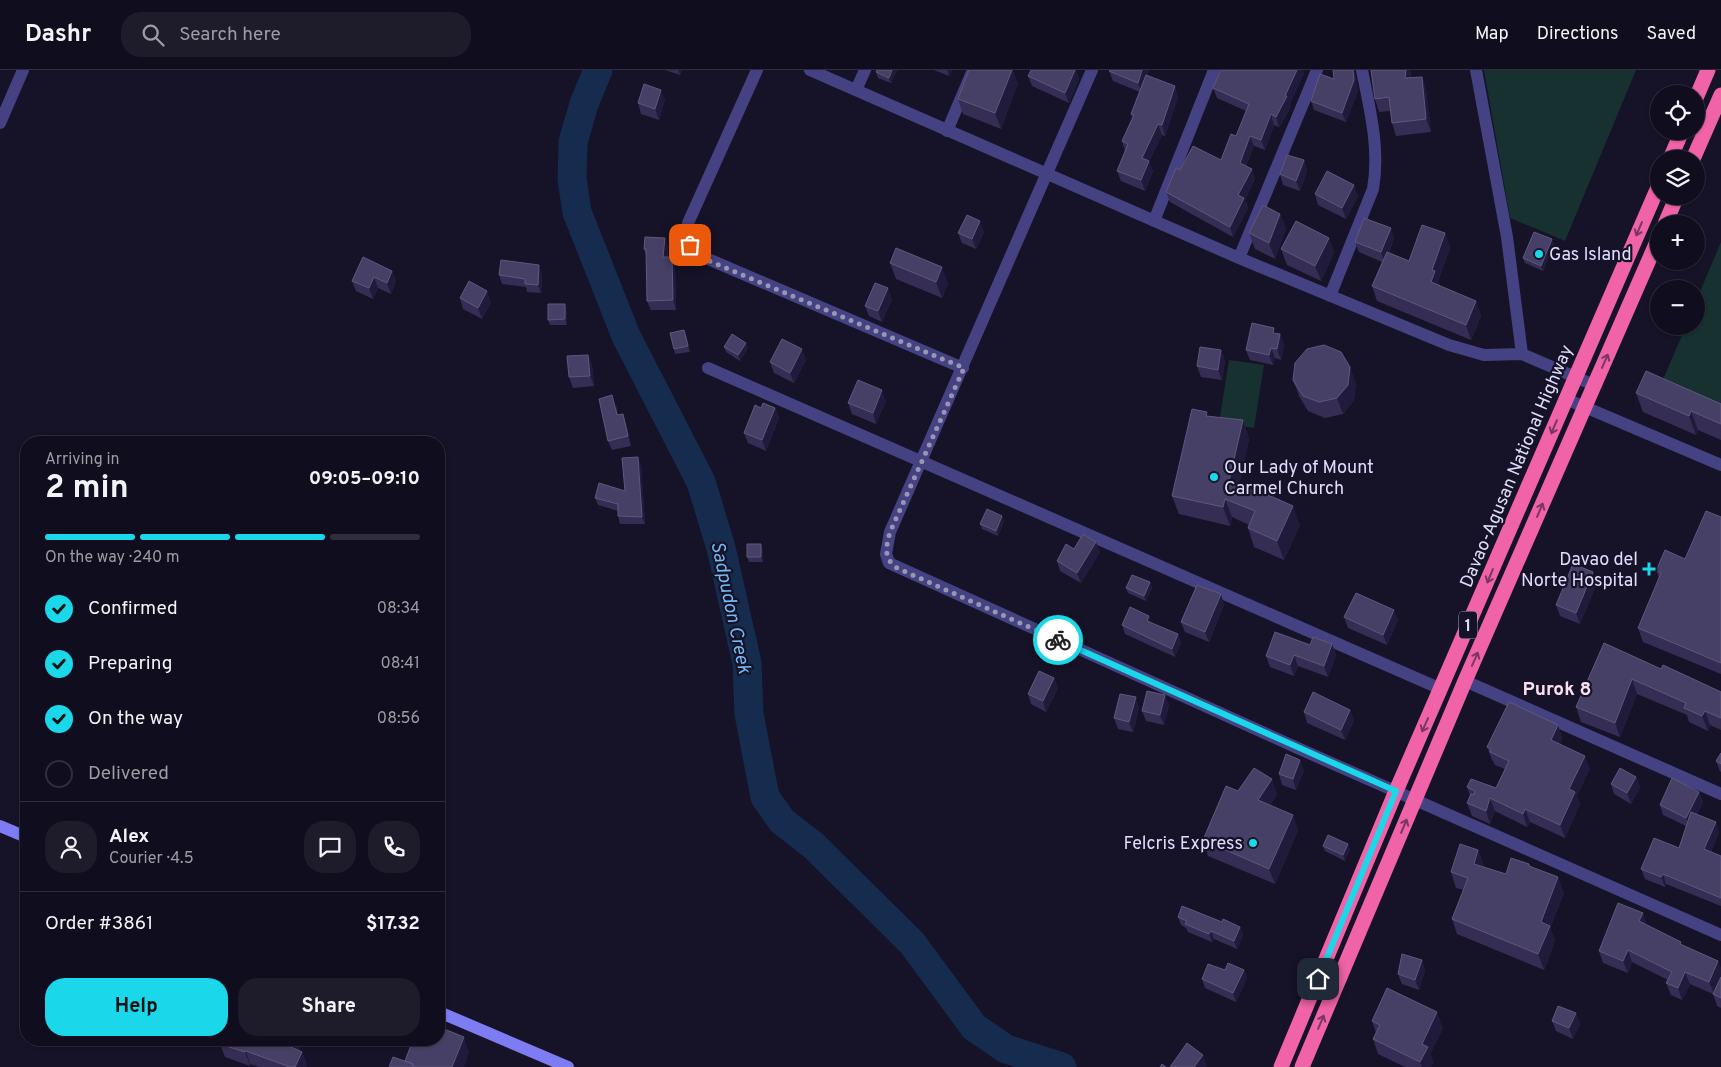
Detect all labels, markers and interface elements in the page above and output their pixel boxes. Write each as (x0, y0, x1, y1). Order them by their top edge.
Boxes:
search box (121, 12, 471, 57)
text: Dashr (25, 20, 91, 50)
icon: search (139, 21, 167, 49)
text: Search here (179, 23, 281, 47)
text: Map (1475, 23, 1509, 46)
text: Directions (1537, 23, 1619, 46)
text: Saved (1647, 23, 1696, 46)
map controls (1650, 85, 1705, 335)
button: locate (1650, 85, 1705, 140)
button: layers (1650, 150, 1705, 205)
button: + (1650, 215, 1705, 270)
one-way arrow (1634, 221, 1644, 236)
pin (669, 224, 711, 266)
icon: bag (676, 231, 704, 259)
place label: Gas Island (1549, 244, 1632, 267)
marker: Gas Island (1533, 248, 1545, 260)
button: − (1650, 280, 1705, 335)
street label: Davao-Agusan National Highway (1456, 342, 1579, 591)
one-way arrow (1601, 353, 1610, 368)
one-way arrow (1548, 419, 1558, 434)
text: Arriving in (45, 450, 120, 470)
place label: Our Lady of Mount Carmel Church (1224, 457, 1374, 501)
text: 09:05–09:10 (309, 467, 420, 491)
text: 2 min (45, 469, 129, 509)
marker: Our Lady of Mount Carmel Church (1208, 471, 1220, 483)
one-way arrow (1536, 503, 1545, 518)
water label: Sadpudon Creek (704, 539, 756, 676)
text: On the way · 240 m (45, 548, 180, 568)
place label: Davao del Norte Hospital (1521, 549, 1638, 593)
marker: Davao del Norte Hospital (1642, 562, 1656, 576)
one-way arrow (1484, 568, 1494, 583)
icon: check (45, 595, 73, 623)
text: Confirmed (88, 597, 178, 621)
text: 08:34 (377, 599, 420, 619)
road number: 1 (1459, 612, 1477, 638)
courier (1033, 615, 1083, 665)
icon: bike (1044, 626, 1072, 654)
icon: check (45, 650, 73, 678)
text: Preparing (88, 652, 172, 676)
one-way arrow (1471, 652, 1481, 667)
text: 08:41 (380, 654, 420, 674)
district label: Purok 8 (1523, 678, 1591, 702)
icon: check (45, 705, 73, 733)
text: On the way (88, 707, 183, 731)
text: 08:56 (377, 709, 420, 729)
one-way arrow (1420, 717, 1430, 732)
text: Delivered (88, 762, 169, 786)
one-way arrow (1400, 819, 1409, 834)
button: person (45, 821, 97, 873)
button: chat (304, 821, 356, 873)
button: phone (368, 821, 420, 873)
text: Alex (109, 825, 149, 849)
place label: Felcris Express (1123, 833, 1243, 856)
marker: Felcris Express (1247, 837, 1259, 849)
text: Courier · 4.5 (109, 849, 194, 869)
text: Order #3861 (45, 912, 153, 936)
text: $17.32 (366, 912, 420, 936)
pin (1297, 958, 1339, 1000)
icon: home (1304, 965, 1332, 993)
button: Help (45, 978, 228, 1036)
button: Share (238, 978, 420, 1036)
one-way arrow (1316, 1015, 1326, 1030)

